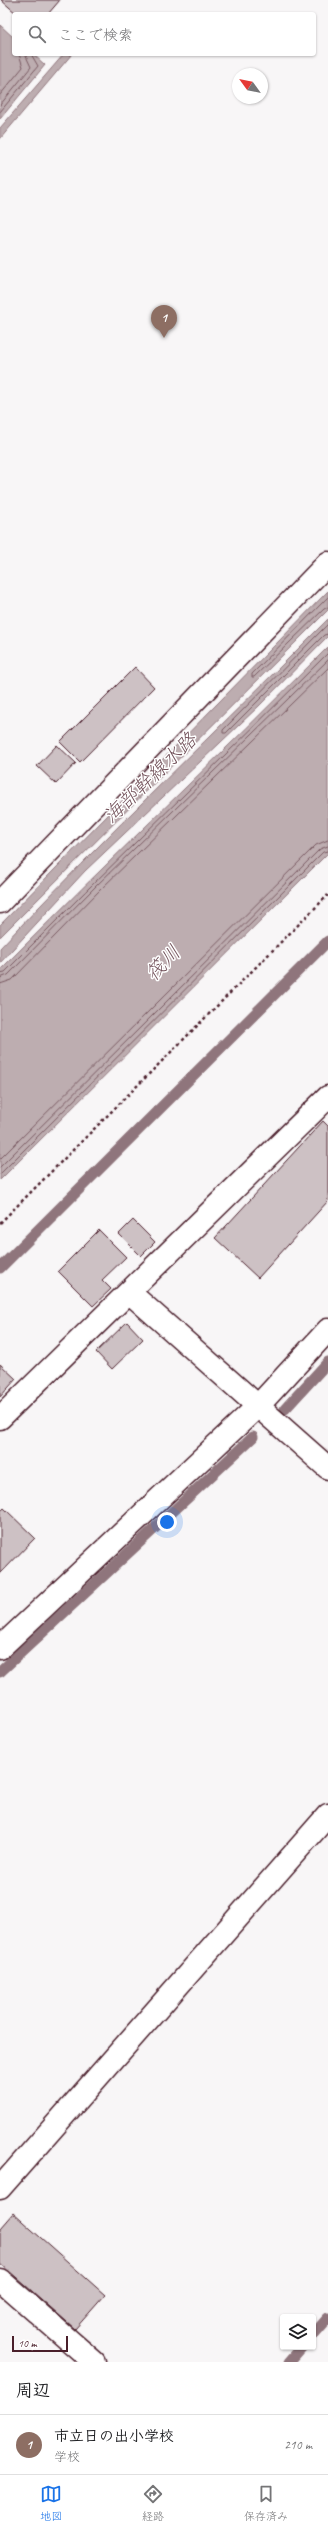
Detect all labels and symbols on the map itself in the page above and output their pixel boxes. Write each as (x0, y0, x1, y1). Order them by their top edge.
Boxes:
north arrow (232, 68, 268, 104)
pin: 1 (151, 305, 177, 338)
water label: 海部幹線水路 (98, 727, 203, 829)
water label: 筏川 (140, 940, 186, 986)
your location (157, 1512, 177, 1532)
scale bar (12, 2334, 68, 2353)

